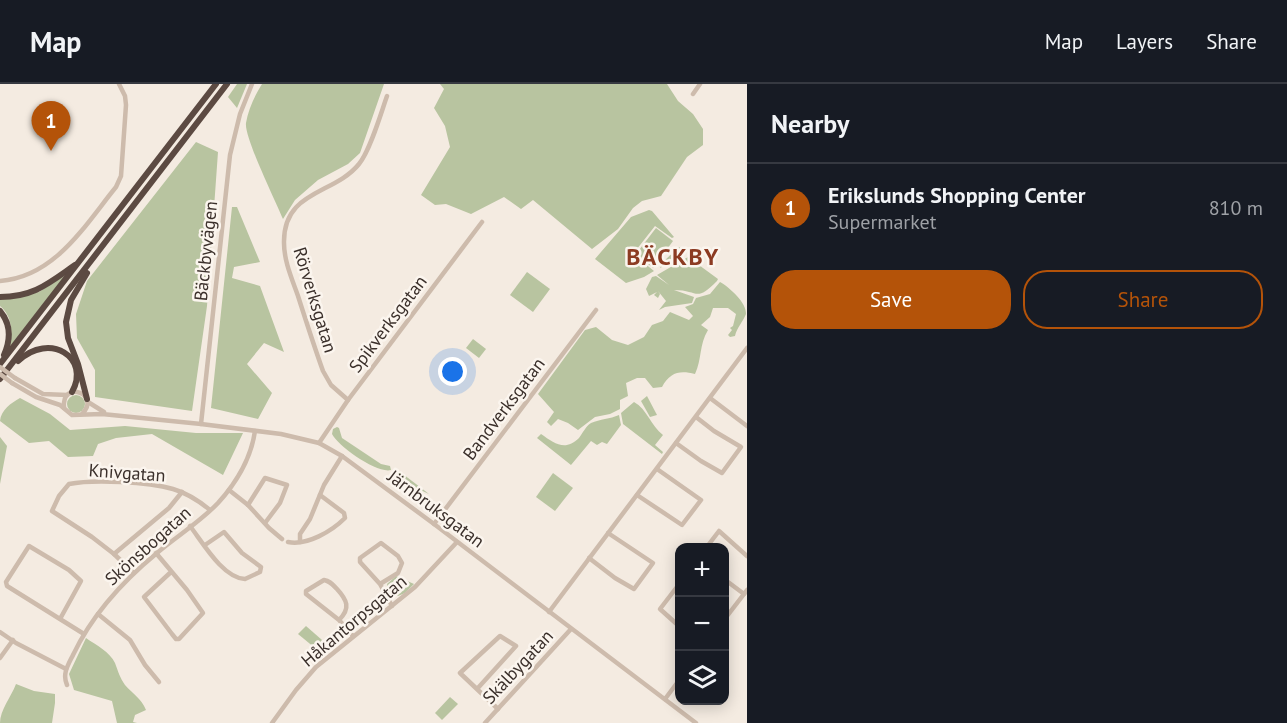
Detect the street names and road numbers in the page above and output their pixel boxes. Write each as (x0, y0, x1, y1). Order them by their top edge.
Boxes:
street label: Bäckbyvägen (189, 200, 222, 302)
street label: Rörverksgatan (289, 244, 342, 355)
street label: Spikverksgatan (344, 270, 432, 377)
street label: Bandverksgatan (458, 353, 550, 464)
street label: Knivgatan (88, 458, 166, 487)
street label: Järnbruksgatan (383, 464, 489, 552)
street label: Skönsbogatan (100, 501, 195, 590)
street label: Håkantorpsgatan (296, 570, 411, 671)
street label: Skälbygatan (477, 625, 558, 709)

